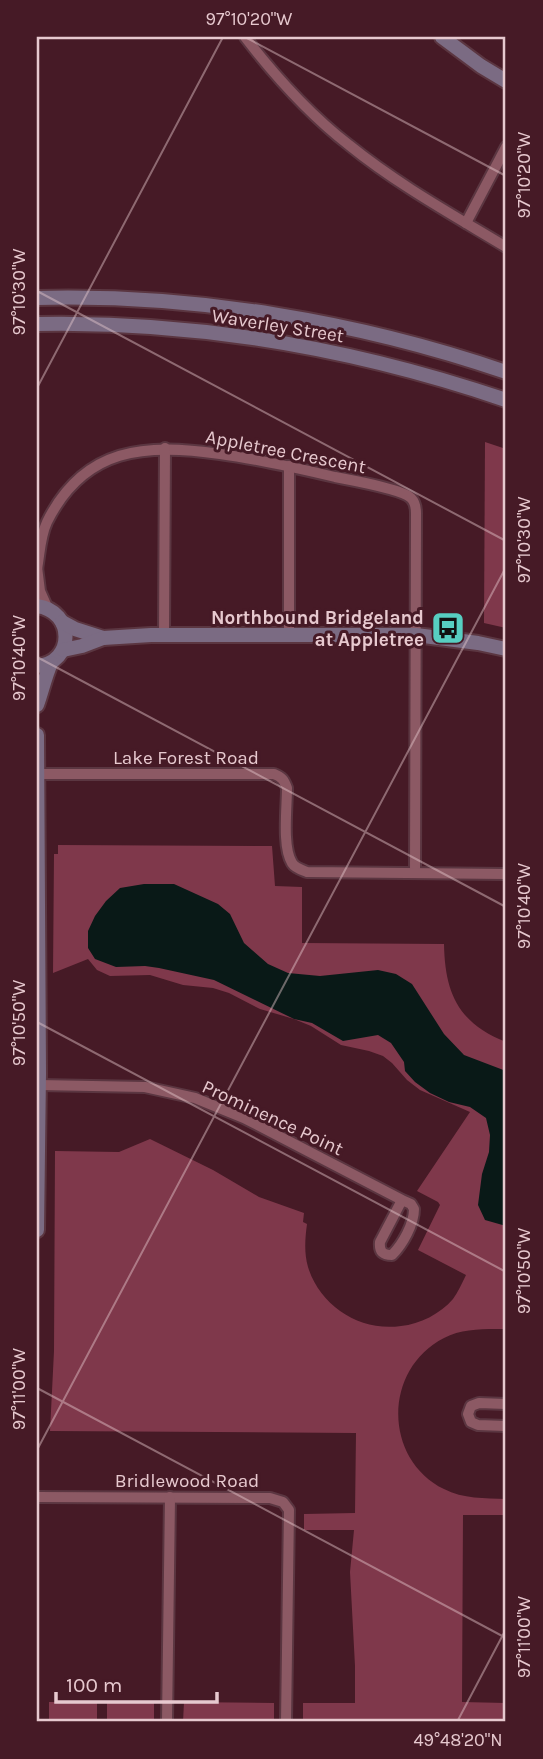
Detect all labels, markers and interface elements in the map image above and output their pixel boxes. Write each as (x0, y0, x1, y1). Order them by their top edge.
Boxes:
text: 97°10'20"W (206, 8, 292, 30)
text: 97°10'20"W (513, 132, 535, 218)
text: 97°10'30"W (8, 249, 30, 335)
street label: Waverley Street (210, 305, 346, 347)
street label: Appletree Crescent (204, 426, 368, 478)
text: 97°10'30"W (513, 497, 535, 583)
place label: Northbound Bridgeland at Appletree (211, 607, 424, 651)
bus stop icon: Northbound Bridgeland at Appletree (429, 609, 467, 647)
text: 97°10'40"W (8, 615, 30, 701)
street label: Lake Forest Road (113, 747, 259, 769)
text: 97°10'40"W (513, 863, 535, 949)
text: 97°10'50"W (8, 980, 30, 1066)
street label: Prominence Point (199, 1076, 347, 1160)
text: 97°10'50"W (513, 1228, 535, 1314)
text: 97°11'00"W (8, 1348, 30, 1430)
street label: Bridlewood Road (115, 1470, 259, 1492)
text: 97°11'00"W (513, 1596, 535, 1678)
scale bar (56, 1661, 217, 1705)
text: 100 m (66, 1673, 123, 1697)
text: 49°48'20"N (413, 1729, 503, 1751)

